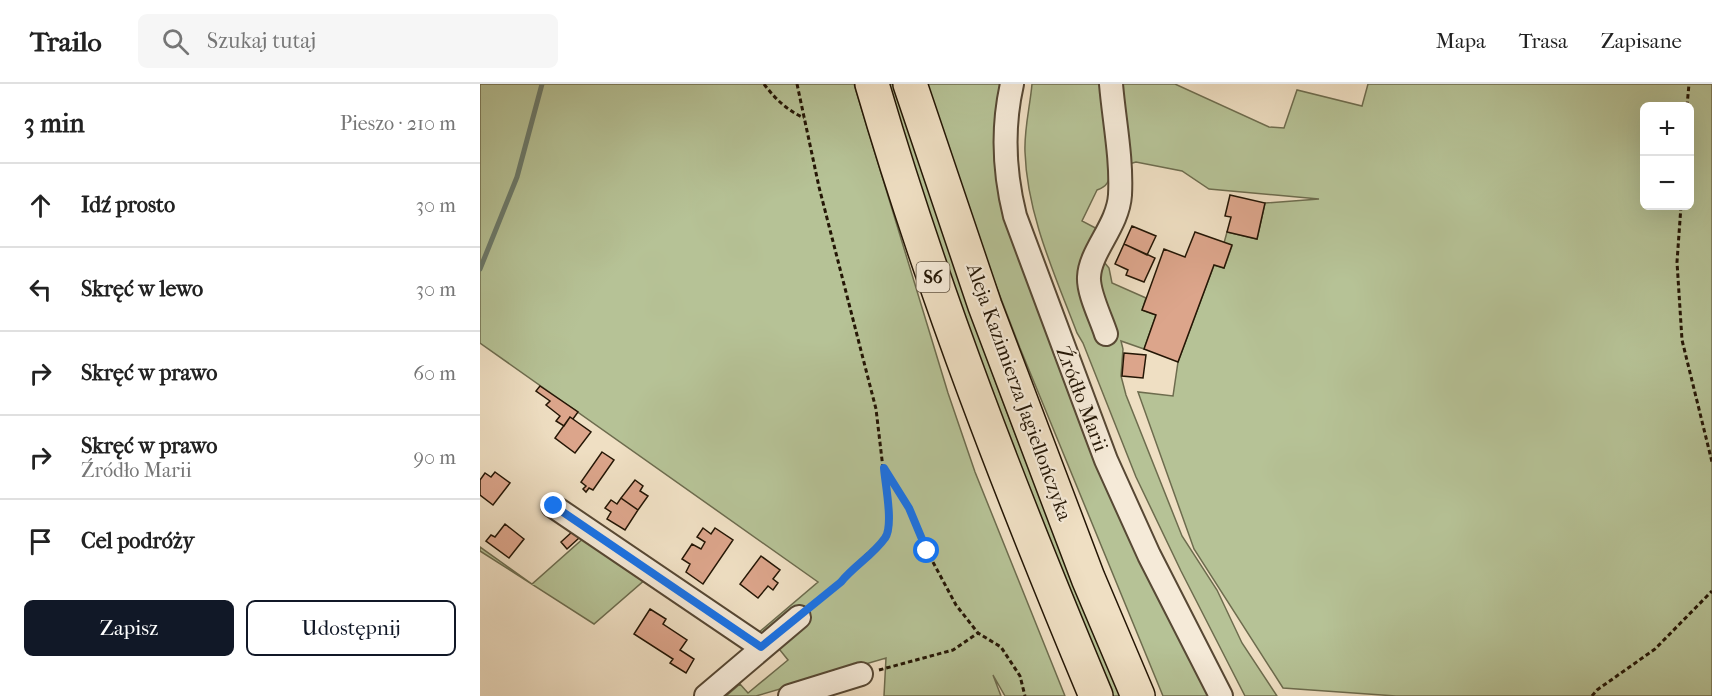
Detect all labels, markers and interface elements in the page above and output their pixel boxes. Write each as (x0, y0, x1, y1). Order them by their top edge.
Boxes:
search box (138, 14, 558, 68)
text: Trailo (30, 25, 102, 58)
icon: search (159, 25, 192, 58)
text: Szukaj tutaj (207, 28, 316, 54)
text: Mapa (1436, 29, 1486, 53)
text: Trasa (1519, 29, 1568, 53)
text: Zapisane (1601, 29, 1682, 53)
map controls (1640, 102, 1694, 210)
button: + (1640, 102, 1694, 156)
text: 3 min (24, 108, 85, 139)
text: Pieszo · 210 m (340, 112, 456, 135)
button: − (1640, 156, 1694, 210)
icon: ahead (24, 189, 57, 222)
text: Idź prosto (81, 192, 175, 218)
text: 30 m (416, 194, 456, 217)
street label: Aleja Kazimierza Jagiellończyka (961, 260, 1077, 524)
road number: S6 (916, 262, 950, 292)
icon: left (24, 273, 57, 306)
text: Skręć w lewo (81, 276, 203, 302)
text: 30 m (416, 278, 456, 301)
street label: Źródło Marii (1051, 343, 1114, 455)
icon: right (24, 357, 57, 390)
text: Skręć w prawo (81, 360, 217, 386)
text: 60 m (413, 362, 456, 385)
text: Skręć w prawo (81, 433, 217, 459)
icon: right (24, 441, 57, 474)
text: 90 m (414, 446, 456, 469)
text: Źródło Marii (81, 459, 192, 482)
route end (540, 492, 566, 518)
icon: arrive (24, 525, 57, 558)
text: Cel podróży (81, 528, 194, 554)
route start (913, 537, 939, 563)
button: Zapisz (24, 600, 234, 656)
button: Udostępnij (246, 600, 456, 656)

